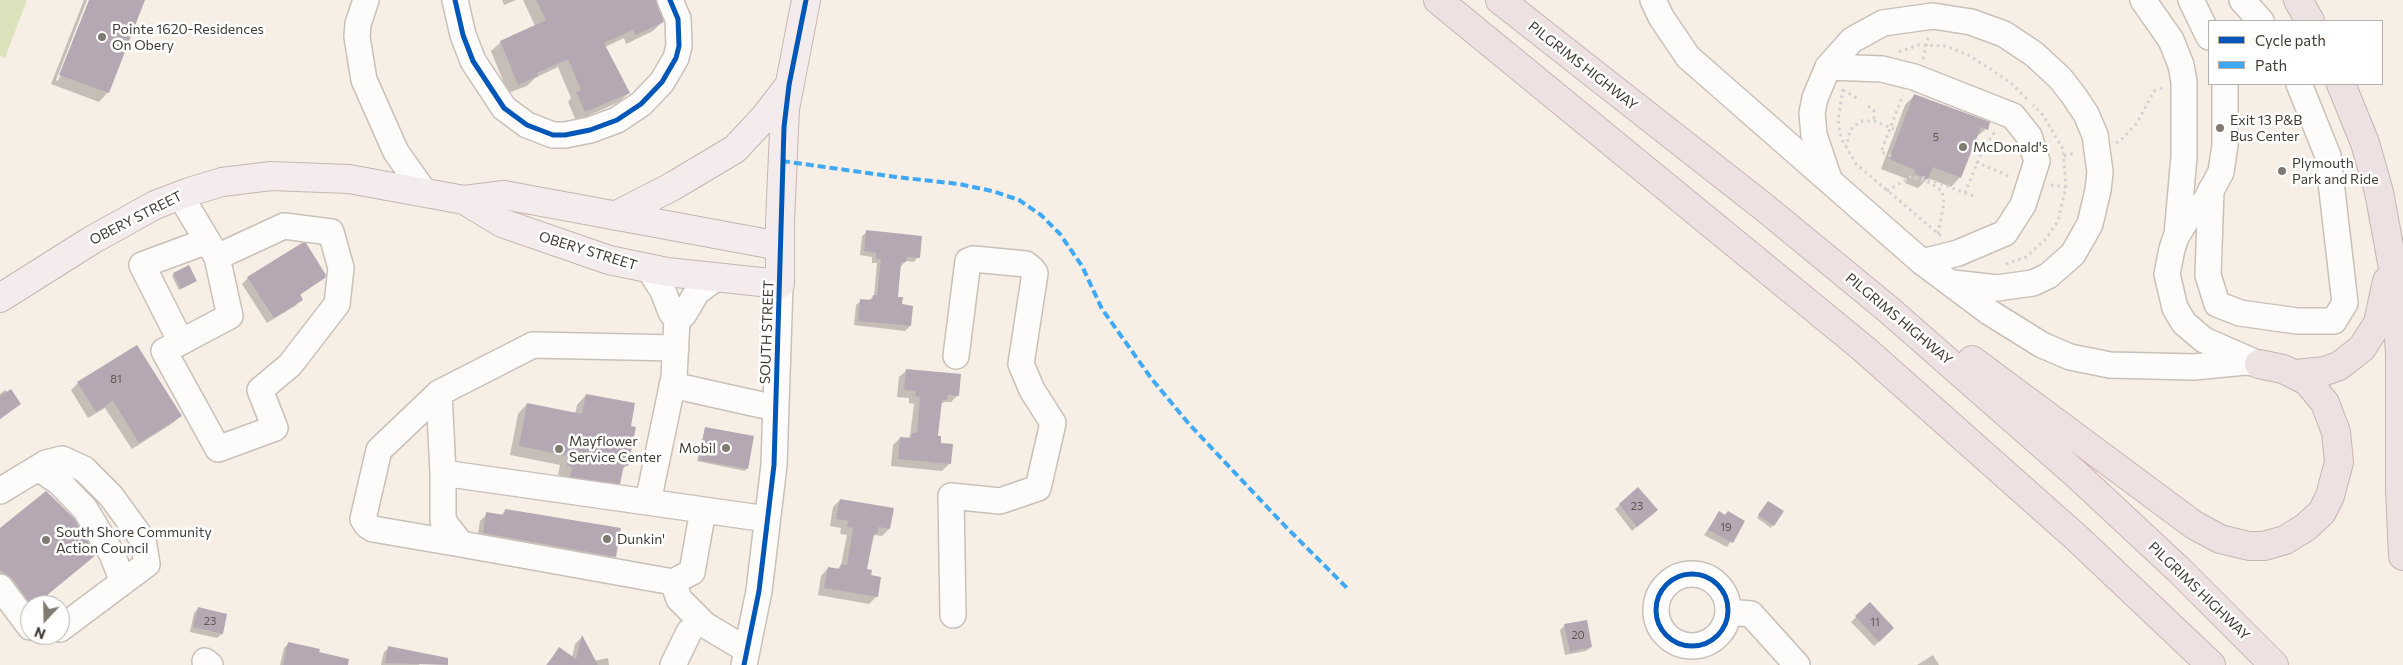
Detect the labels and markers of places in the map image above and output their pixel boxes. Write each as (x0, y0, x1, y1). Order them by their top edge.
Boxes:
place label: Pointe 1620-Residences On Obery (112, 21, 264, 54)
marker: Pointe 1620-Residences On Obery (96, 31, 108, 43)
place label: Exit 13 P&B Bus Center (2230, 112, 2302, 144)
marker: Exit 13 P&B Bus Center (2214, 122, 2226, 134)
place label: McDonald's (1973, 139, 2048, 155)
marker: McDonald's (1957, 141, 1969, 153)
place label: Plymouth Park and Ride (2292, 155, 2379, 188)
marker: Plymouth Park and Ride (2276, 165, 2288, 177)
place label: Mayflower Service Center (569, 433, 662, 466)
place label: Mobil (679, 440, 716, 456)
marker: Mobil (720, 442, 732, 454)
marker: Mayflower Service Center (553, 443, 565, 455)
place label: South Shore Community Action Council (56, 524, 212, 556)
place label: Dunkin' (617, 531, 665, 547)
marker: Dunkin' (601, 533, 613, 545)
marker: South Shore Community Action Council (40, 534, 52, 546)

